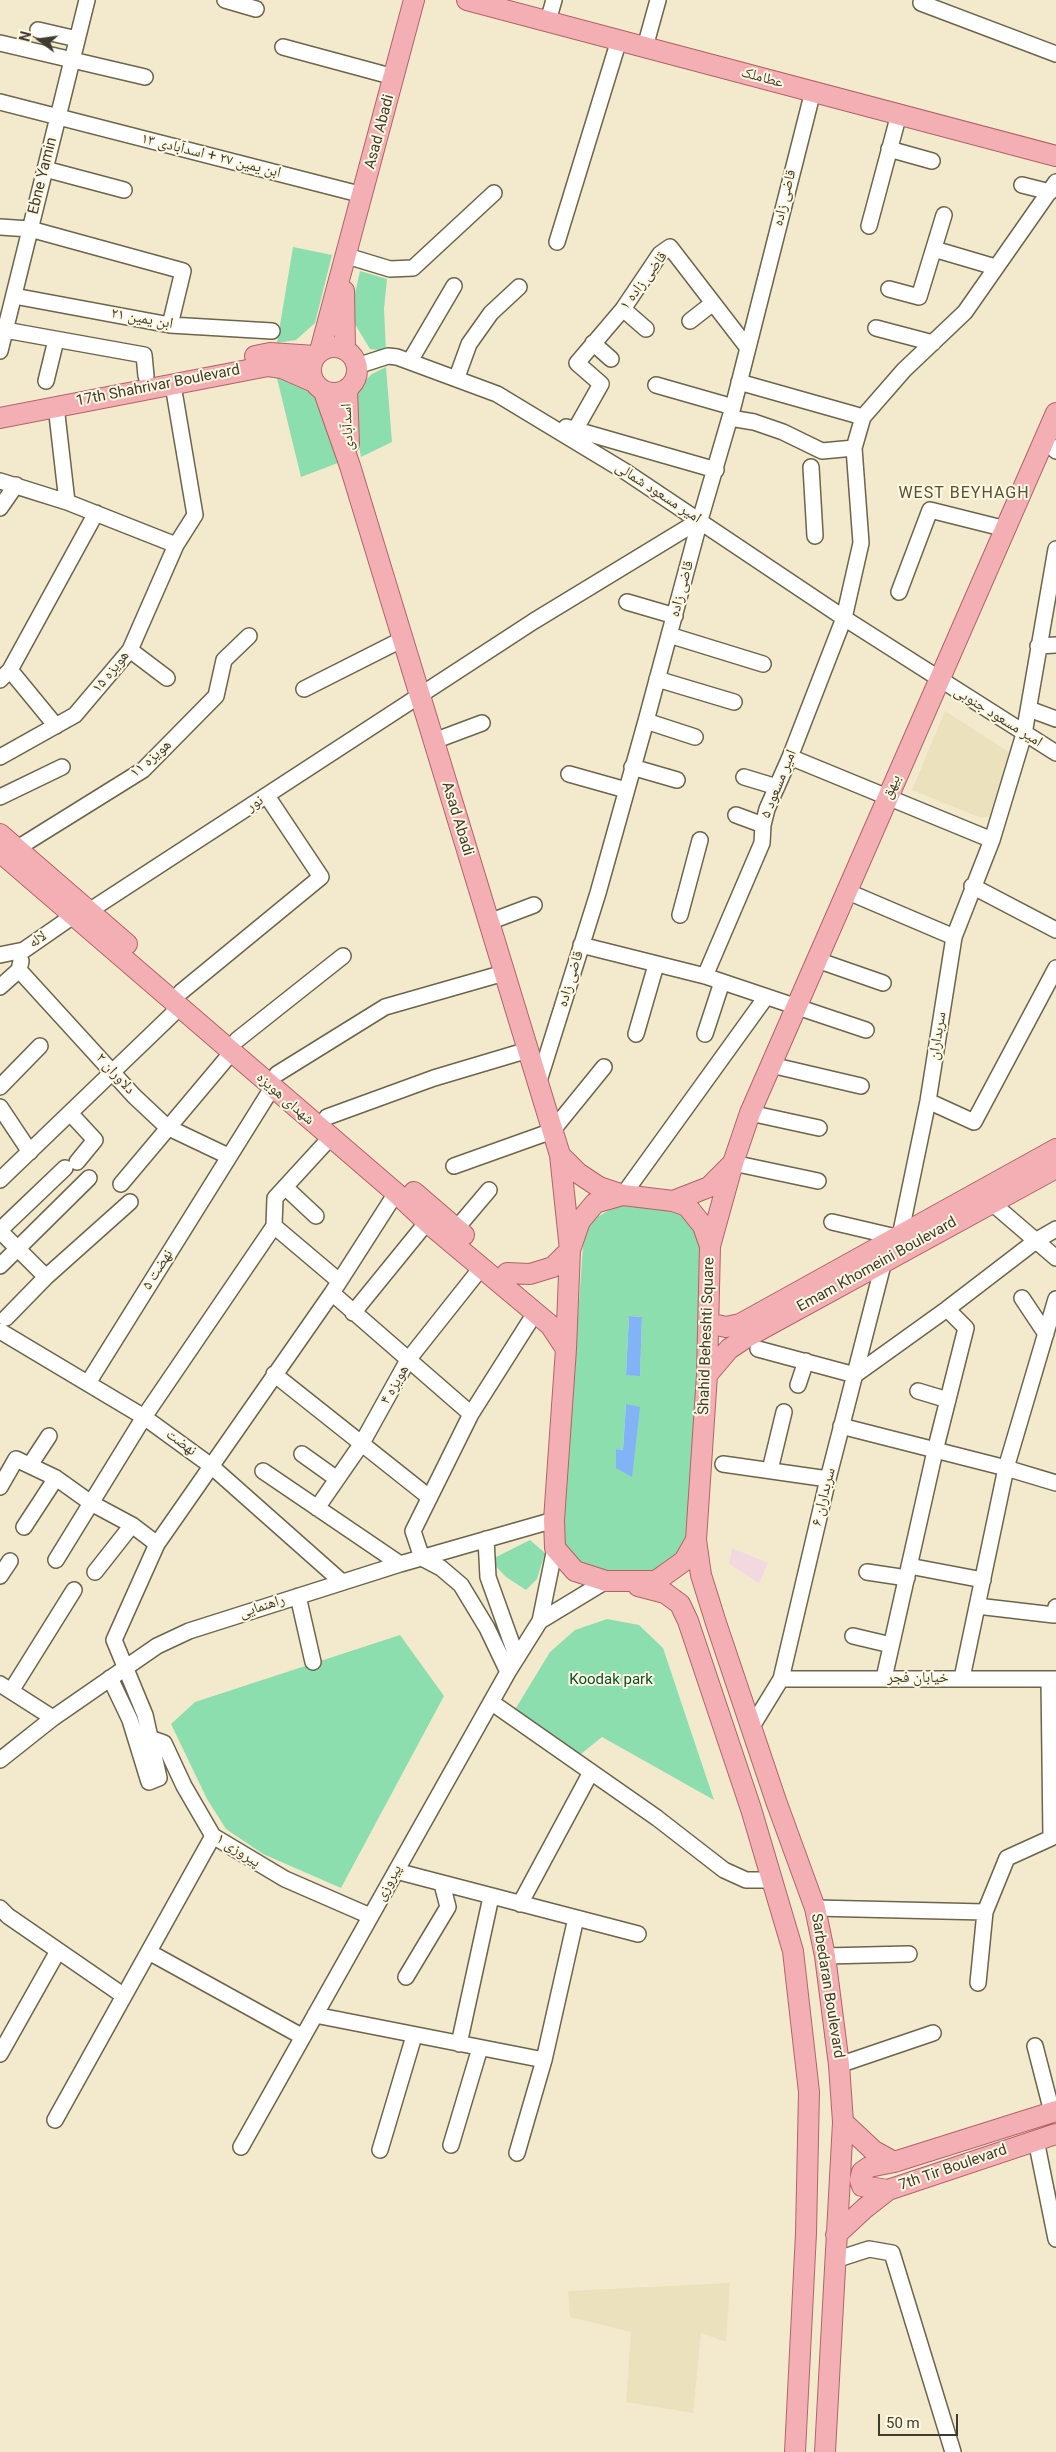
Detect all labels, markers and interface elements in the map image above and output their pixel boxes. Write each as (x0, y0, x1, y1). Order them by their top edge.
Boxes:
north arrow (15, 15, 65, 65)
text: N (16, 30, 34, 43)
street label: عطاملک (739, 64, 785, 92)
street label: Asad Abadi (361, 93, 399, 171)
street label: ابن یمین ۲۷ + اسدآبادی ۱۳ (139, 130, 283, 182)
street label: Ebne Yamin (25, 136, 61, 216)
street label: قاضی زاده (769, 168, 801, 228)
street label: قاضی زاده ۱ (616, 248, 672, 314)
street label: ابن یمین ۲۱ (109, 305, 175, 333)
street label: 17th Shahrivar Boulevard (75, 361, 241, 411)
street label: اسدآبادی (338, 403, 358, 451)
street label: امیر مسعود شمالی (612, 459, 704, 527)
district label: WEST BEYHAGH (897, 484, 1031, 504)
street label: قاضی زاده (666, 559, 698, 619)
street label: هویزه ۱۵ (89, 647, 133, 697)
street label: امیر مسعود جنوبی (950, 683, 1046, 751)
street label: هویزه ۱۱ (127, 736, 175, 782)
street label: امیر مسعود ۵ (757, 747, 801, 821)
street label: بیهق (879, 772, 905, 802)
street label: Asad Abadi (437, 780, 477, 858)
street label: نور (243, 792, 267, 816)
street label: لاله (26, 928, 50, 952)
street label: قاضی زاده (554, 949, 588, 1009)
street label: سربداران (925, 1010, 951, 1062)
street label: دلاوران ۲ (92, 1050, 138, 1098)
street label: شهدای هویزه (252, 1069, 318, 1129)
street label: Emam Khomeini Boulevard (794, 1214, 960, 1316)
street label: نهضت ۵ (139, 1246, 177, 1294)
street label: ُShahid Beheshti Square (695, 1257, 719, 1415)
street label: هویزه ۴ (377, 1362, 413, 1408)
street label: نهضت (162, 1426, 200, 1460)
street label: سربداران ۶ (808, 1466, 840, 1528)
street label: راهنمایی (237, 1591, 287, 1623)
street label: خیابان فجر (887, 1669, 949, 1687)
park label: Koodak park (569, 1671, 653, 1689)
street label: پیروزی ۱ (212, 1830, 264, 1872)
street label: پیروزی (372, 1862, 406, 1904)
street label: Sarbedaran Boulevard (807, 1912, 847, 2060)
street label: 7th Tir Boulevard (897, 2141, 1009, 2195)
scale bar (881, 2404, 961, 2436)
text: 50 m (886, 2414, 920, 2432)

